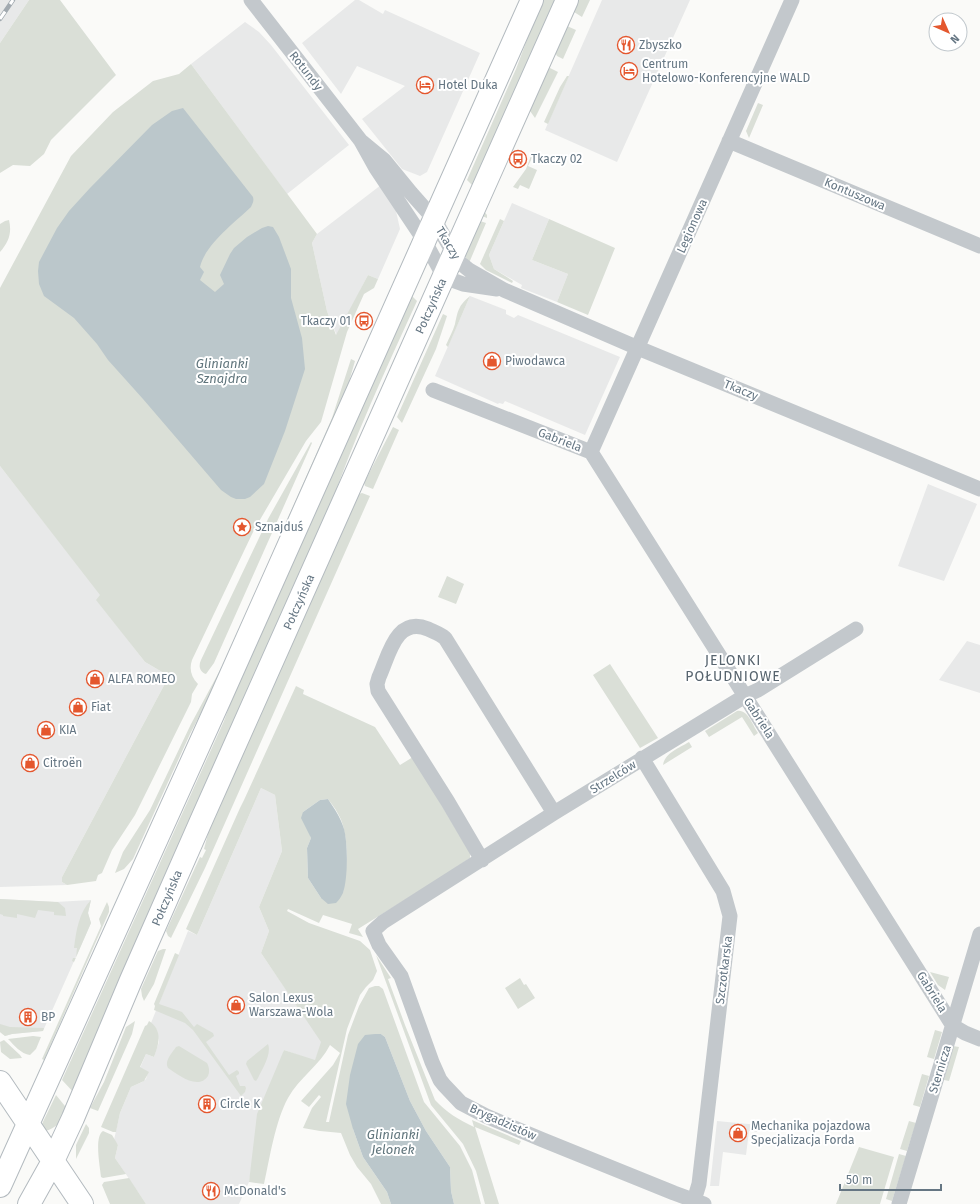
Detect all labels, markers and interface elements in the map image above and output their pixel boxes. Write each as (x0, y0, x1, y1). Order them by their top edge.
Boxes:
north arrow (928, 12, 968, 52)
text: N (948, 32, 962, 46)
restaurant icon: Zbyszko (616, 35, 636, 55)
place label: Zbyszko (639, 38, 682, 52)
street label: Rotundy (286, 49, 326, 93)
place label: Centrum Hotelowo-Konferencyjne WALD (642, 57, 811, 85)
hotel icon: Centrum Hotelowo-Konferencyjne WALD (619, 61, 639, 81)
hotel icon: Hotel Duka (415, 75, 435, 95)
place label: Hotel Duka (438, 78, 498, 92)
bus stop icon: Tkaczy 02 (508, 149, 528, 169)
place label: Tkaczy 02 (531, 152, 582, 166)
street label: Kontuszowa (822, 175, 888, 213)
street label: Legionowa (674, 197, 710, 255)
street label: Tkaczy (433, 224, 463, 262)
street label: Połczyńska (413, 276, 449, 336)
bus stop icon: Tkaczy 01 (354, 311, 374, 331)
place label: Tkaczy 01 (301, 314, 351, 328)
shop icon: Piwodawca (482, 351, 502, 371)
place label: Piwodawca (505, 354, 565, 368)
water label: Glinianki Sznajdra (196, 356, 249, 386)
street label: Tkaczy (722, 377, 760, 403)
street label: Gabriela (536, 425, 584, 455)
place icon: Sznajduś (232, 517, 252, 537)
place label: Sznajduś (255, 520, 304, 534)
street label: Połczyńska (281, 572, 317, 632)
district label: JELONKI POŁUDNIOWE (685, 652, 781, 685)
shop icon: ALFA ROMEO (85, 669, 105, 689)
place label: ALFA ROMEO (108, 672, 176, 686)
street label: Gabriela (741, 695, 777, 741)
shop icon: Fiat (68, 697, 88, 717)
place label: Fiat (91, 700, 111, 714)
shop icon: KIA (36, 720, 56, 740)
place label: KIA (59, 723, 77, 737)
shop icon: Citroën (20, 753, 40, 773)
place label: Citroën (43, 756, 82, 770)
street label: Strzelców (587, 757, 639, 797)
street label: Połczyńska (149, 868, 185, 928)
street label: Szczotkarska (713, 935, 735, 1005)
street label: Gabriela (914, 969, 950, 1015)
place label: Salon Lexus Warszawa-Wola (249, 991, 333, 1019)
shop icon: Salon Lexus Warszawa-Wola (226, 995, 246, 1015)
building icon: BP (18, 1007, 38, 1027)
place label: BP (41, 1010, 55, 1024)
street label: Sternicza (926, 1043, 954, 1095)
building icon: Circle K (197, 1094, 217, 1114)
place label: Circle K (220, 1097, 261, 1111)
street label: Brygadzistów (467, 1101, 539, 1143)
place label: Mechanika pojazdowa Specjalizacja Forda (751, 1119, 871, 1147)
shop icon: Mechanika pojazdowa Specjalizacja Forda (728, 1123, 748, 1143)
water label: Glinianki Jelonek (367, 1127, 420, 1157)
scale bar (840, 1166, 941, 1192)
text: 50 m (846, 1173, 872, 1187)
restaurant icon: McDonald's (201, 1181, 221, 1201)
place label: McDonald's (224, 1184, 286, 1198)

